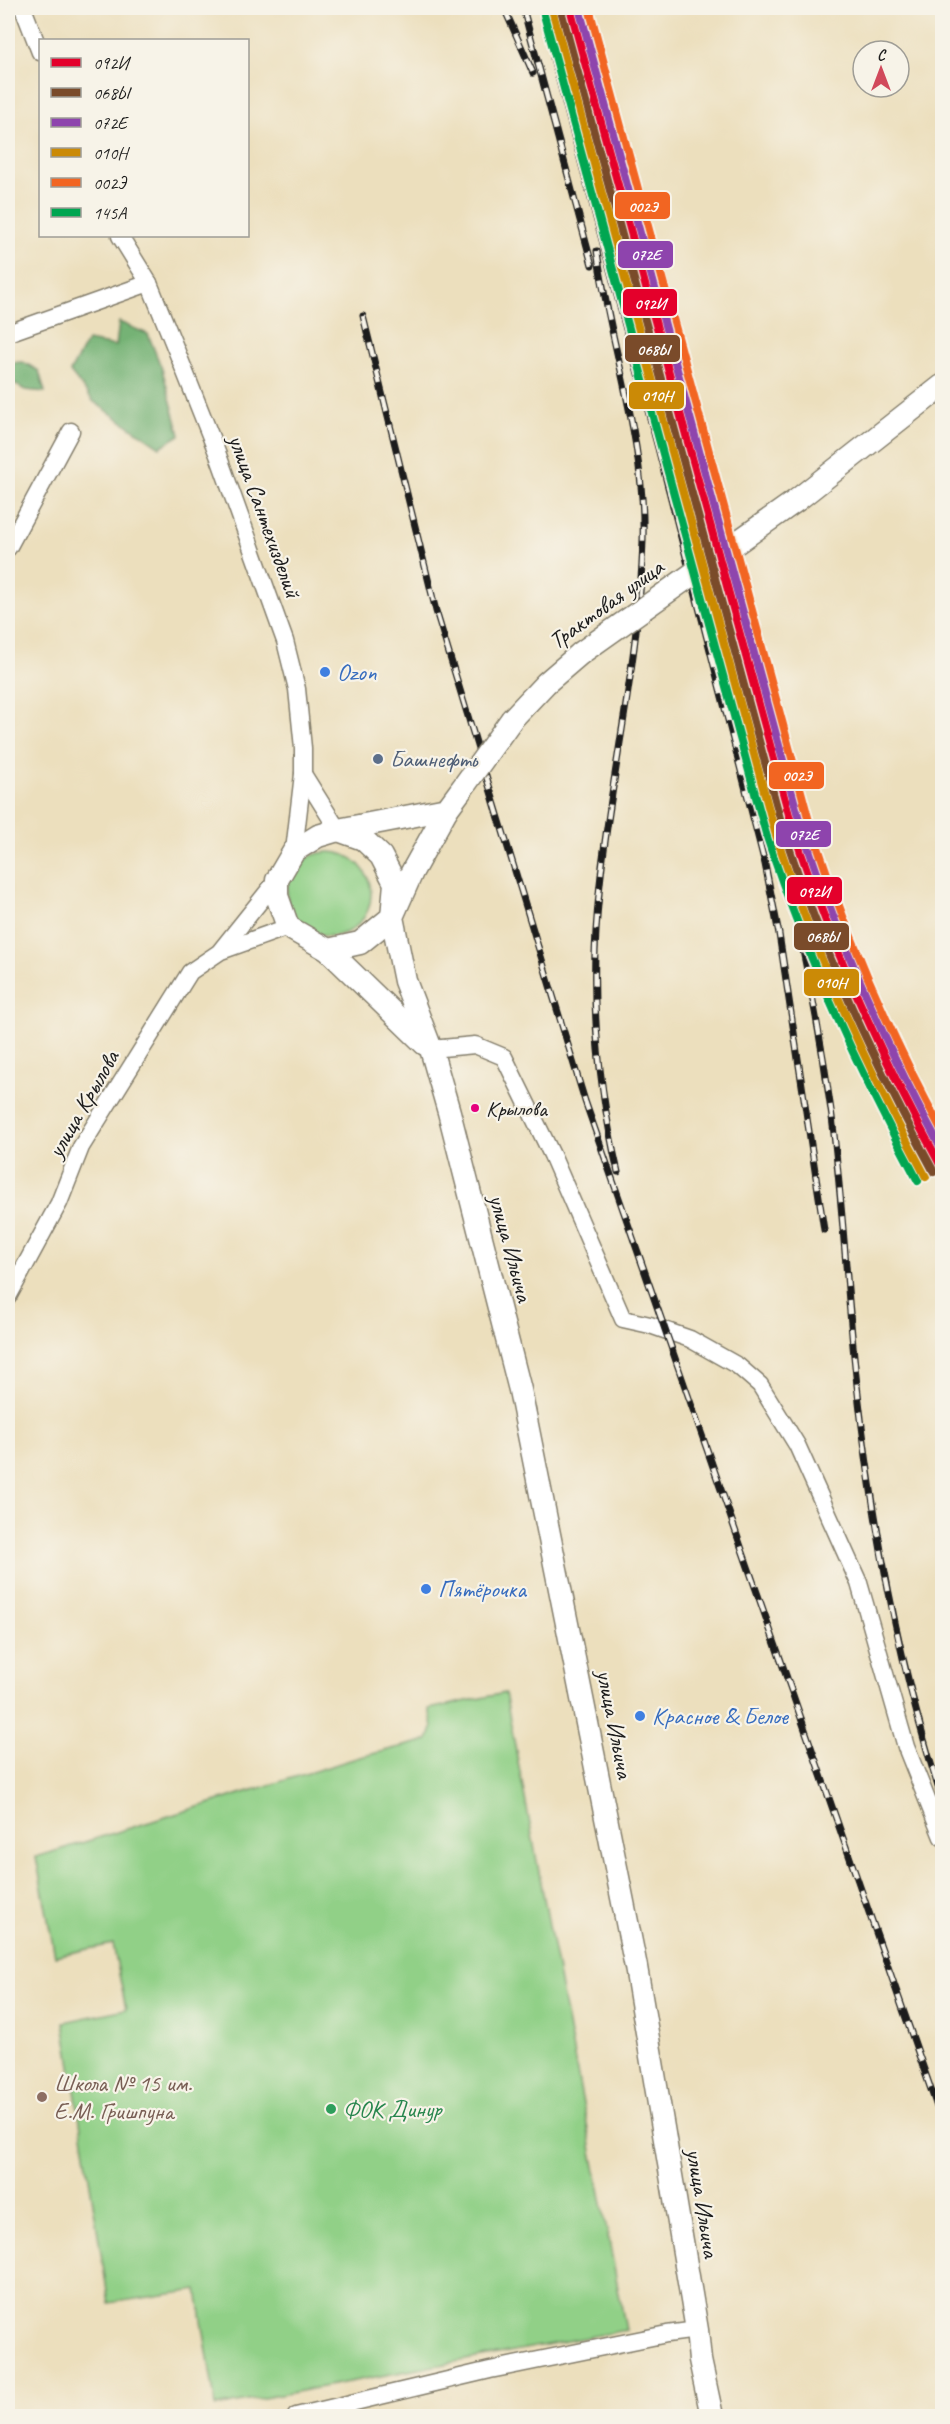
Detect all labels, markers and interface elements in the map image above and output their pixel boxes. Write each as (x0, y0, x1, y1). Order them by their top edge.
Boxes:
legend (39, 39, 249, 237)
north arrow (851, 39, 911, 99)
text: С (877, 45, 887, 65)
text: 092И (93, 52, 131, 74)
text: 068Ы (93, 82, 132, 104)
text: 072Е (93, 112, 129, 134)
text: 010Н (93, 142, 130, 164)
text: 002Э (93, 172, 128, 194)
line badge: 002Э (614, 191, 671, 220)
text: 002Э (628, 197, 660, 217)
text: 145А (93, 202, 127, 224)
line badge: 072Е (617, 240, 674, 269)
text: 072Е (631, 245, 663, 265)
line badge: 092И (622, 288, 678, 317)
text: 092И (634, 294, 669, 314)
line badge: 068Ы (624, 334, 681, 363)
text: 068Ы (637, 340, 673, 360)
line badge: 010Н (628, 381, 685, 410)
text: 010Н (642, 386, 675, 406)
street label: улица Сантехизделий (221, 428, 309, 604)
street label: Трактовая улица (543, 551, 671, 656)
place label: Ozon (337, 657, 377, 687)
marker: Ozon (318, 665, 332, 679)
place label: Башнефть (390, 744, 478, 774)
marker: Башнефть (371, 752, 385, 766)
line badge: 002Э (768, 761, 825, 790)
text: 002Э (782, 766, 814, 786)
line badge: 072Е (775, 820, 832, 848)
text: 072Е (789, 825, 821, 845)
line badge: 092И (786, 876, 843, 905)
text: 092И (798, 882, 833, 902)
line badge: 068Ы (793, 922, 850, 951)
text: 068Ы (806, 927, 842, 947)
line badge: 010Н (803, 968, 860, 997)
text: 010Н (816, 973, 849, 993)
street label: улица Крылова (39, 1044, 126, 1165)
place label: Крылова (486, 1095, 548, 1123)
marker: Крылова (469, 1102, 481, 1114)
street label: улица Ильича (482, 1189, 540, 1306)
place label: Пятёрочка (438, 1574, 527, 1604)
marker: Пятёрочка (419, 1582, 433, 1596)
street label: улица Ильича (589, 1665, 640, 1782)
place label: Красное & Белое (652, 1701, 790, 1731)
marker: Красное & Белое (633, 1709, 647, 1723)
place label: Школа № 15 им. Е.М. Гришпуна (54, 2068, 192, 2126)
marker: Школа № 15 им. Е.М. Гришпуна (35, 2090, 49, 2104)
place label: ФОК Динур (343, 2094, 443, 2124)
marker: ФОК Динур (324, 2102, 338, 2116)
street label: улица Ильича (679, 2144, 727, 2261)

